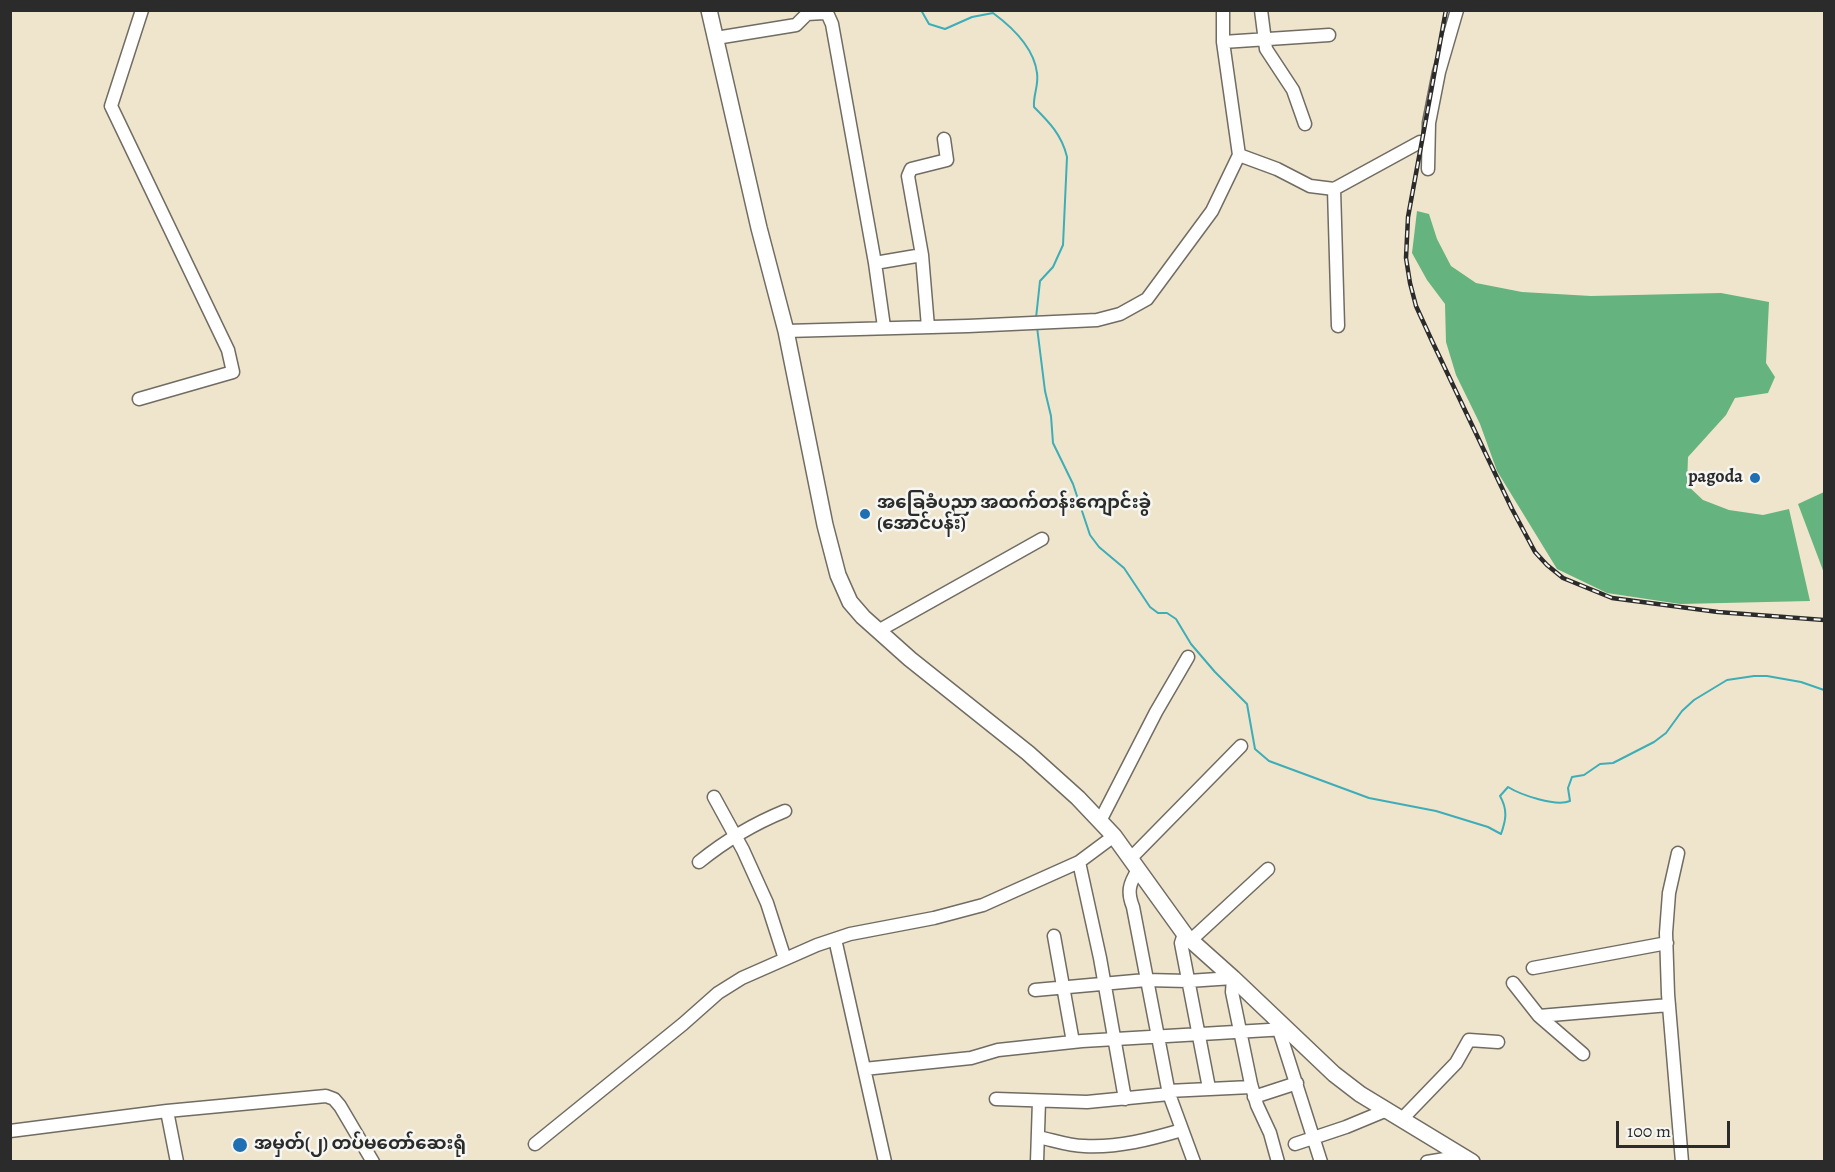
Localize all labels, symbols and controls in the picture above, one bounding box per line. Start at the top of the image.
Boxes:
place label: pagoda [1688,467,1743,489]
marker: pagoda [1748,471,1762,485]
place label: အခြေခံပညာ အထက်တန်းကျောင်းခွဲ (အောင်ပန်း) [877,493,1151,536]
marker: အခြေခံပညာ အထက်တန်းကျောင်းခွဲ (အောင်ပန်း) [858,507,872,521]
scale bar [1619,1109,1733,1147]
text: 100 m [1627,1119,1671,1143]
place label: အမှတ်(၂) တပ်မတော်ဆေးရုံ [254,1134,466,1156]
marker: အမှတ်(၂) တပ်မတော်ဆေးရုံ [231,1136,249,1154]

